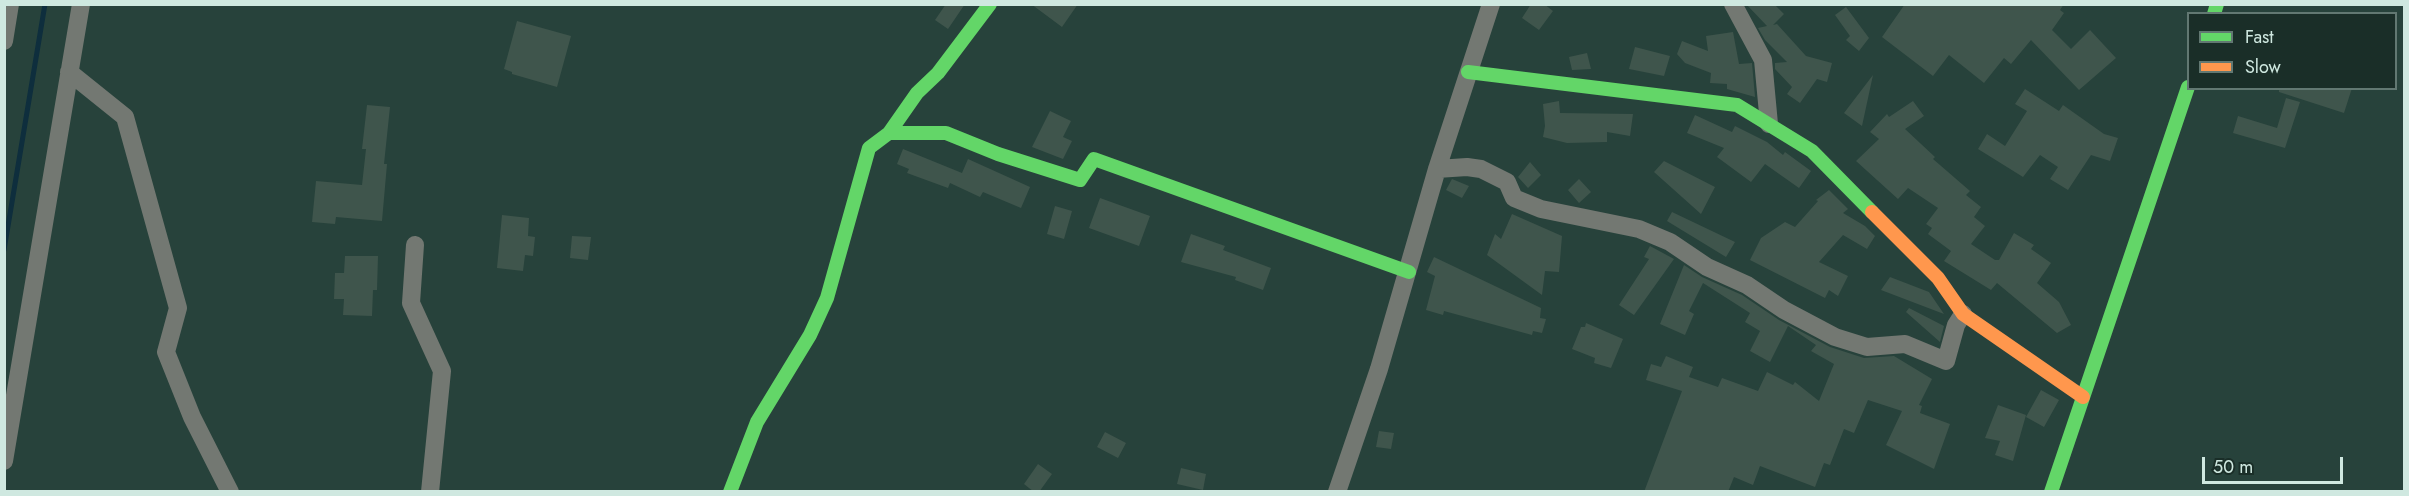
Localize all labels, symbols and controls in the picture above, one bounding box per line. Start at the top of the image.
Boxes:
legend [2187,12,2397,90]
text: Fast [2245,24,2274,50]
text: Slow [2245,54,2281,80]
scale bar [2205,445,2346,483]
text: 50 m [2213,454,2253,480]

